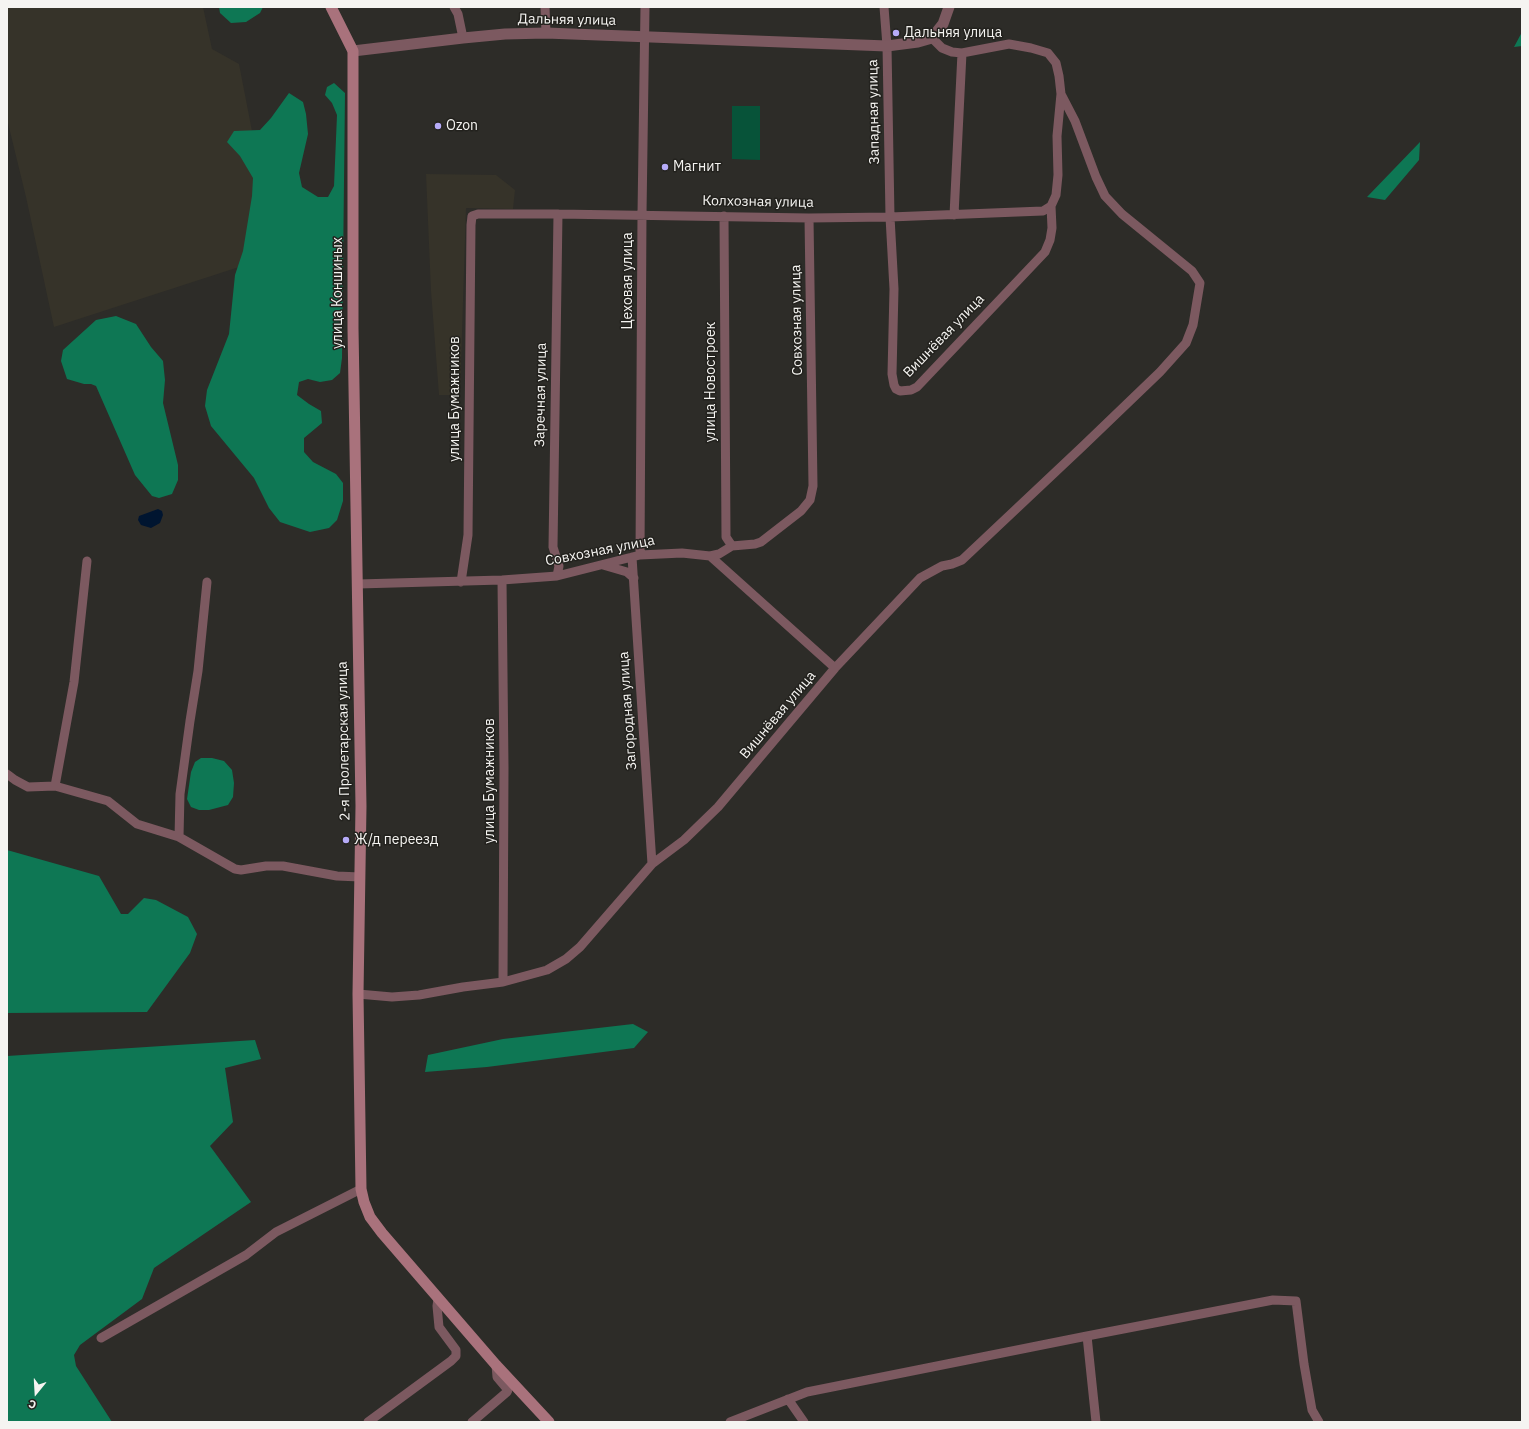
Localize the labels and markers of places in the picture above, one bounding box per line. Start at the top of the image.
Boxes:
place label: Дальняя улица [904,25,1002,41]
marker: Дальняя улица [891,28,901,38]
place label: Ozon [446,118,478,134]
marker: Ozon [433,121,443,131]
place label: Магнит [673,159,721,175]
marker: Магнит [660,162,670,172]
place label: Ж/д переезд [354,832,438,848]
marker: Ж/д переезд [341,835,351,845]

